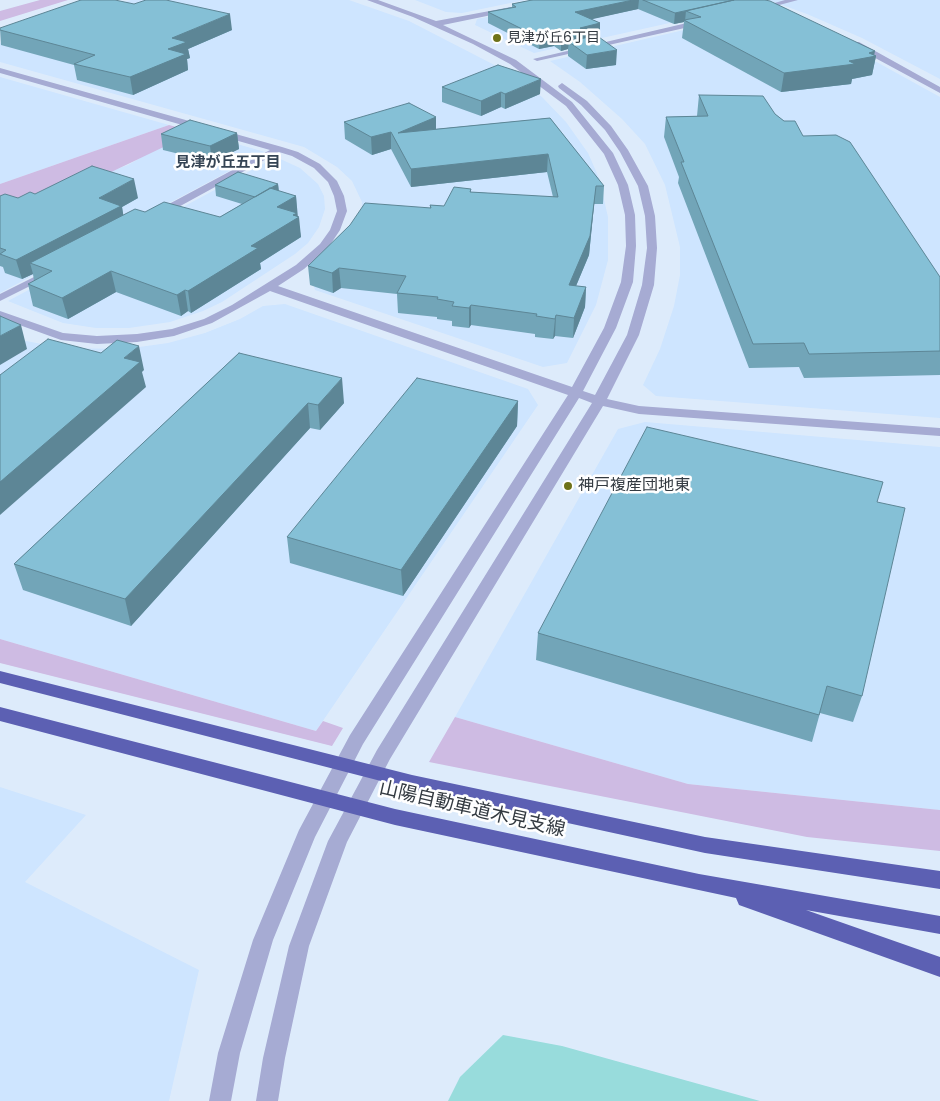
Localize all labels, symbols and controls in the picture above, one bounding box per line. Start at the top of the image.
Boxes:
place label: 見津が丘6丁目 [507,30,600,46]
marker: 見津が丘6丁目 [491,32,503,44]
district label: 見津が丘五丁目 [176,154,280,172]
place label: 神戸複産団地東 [578,476,690,496]
marker: 神戸複産団地東 [562,480,574,492]
street label: 山陽自動車道木見支線 [377,778,567,842]

